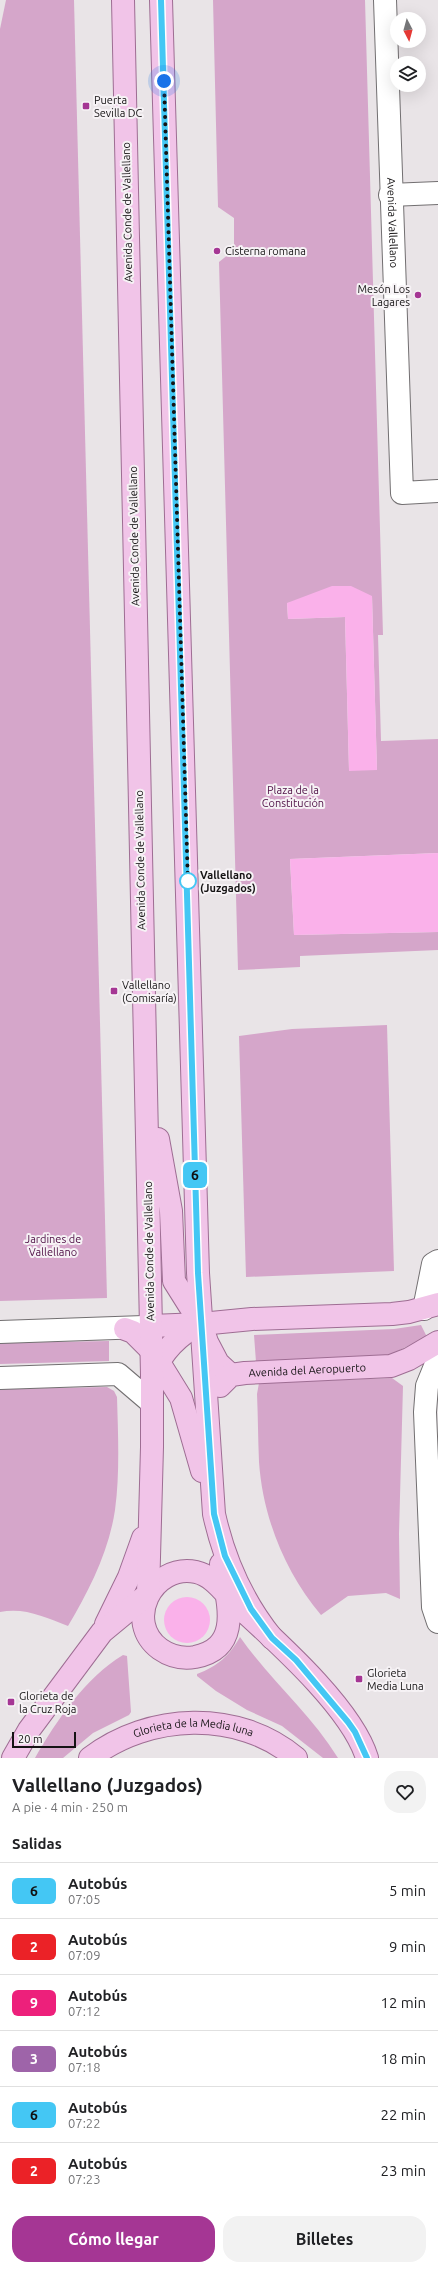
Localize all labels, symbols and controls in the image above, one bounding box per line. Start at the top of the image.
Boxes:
north arrow [390,12,426,48]
map controls [390,12,426,92]
button: layers [390,56,426,92]
your location [154,71,174,91]
place label: Puerta Sevilla DC [94,94,143,119]
marker: Puerta Sevilla DC [81,101,91,111]
street label: Avenida Conde de Vallellano [120,142,134,282]
street label: Avenida Vallellano [385,177,400,268]
place label: Cisterna romana [225,245,306,257]
marker: Cisterna romana [212,246,222,256]
place label: Mesón Los Lagares [358,283,410,308]
marker: Mesón Los Lagares [413,290,423,300]
street label: Avenida Conde de Vallellano [127,466,141,606]
park label: Plaza de la Constitución [262,784,324,809]
street label: Avenida Conde de Vallellano [133,790,147,930]
place label: Vallellano (Juzgados) [200,869,256,895]
marker: Vallellano (Juzgados) [179,872,197,890]
place label: Vallellano (Comisaría) [122,979,177,1005]
marker: Vallellano (Comisaría) [109,986,119,996]
line badge: 6 [182,1162,208,1188]
text: 6 [191,1167,199,1183]
street label: Avenida Conde de Vallellano [142,1181,156,1321]
park label: Jardines de Vallellano [25,1233,81,1258]
street label: Avenida del Aeropuerto [248,1361,366,1379]
place label: Glorieta Media Luna [367,1667,424,1692]
marker: Glorieta Media Luna [354,1674,364,1684]
place label: Glorieta de la Cruz Roja [19,1690,76,1715]
marker: Glorieta de la Cruz Roja [6,1697,16,1707]
street label: Glorieta de la Media luna [132,1717,255,1740]
scale bar [12,1730,76,1749]
text: 20 m [18,1733,42,1745]
button: heart [384,1771,426,1813]
text: Vallellano (Juzgados) [12,1774,203,1796]
text: A pie · 4 min · 250 m [12,1800,128,1814]
text: Salidas [12,1835,62,1852]
text: Autobús [68,1875,127,1892]
text: 5 min [389,1882,426,1899]
text: 6 [30,1883,38,1899]
text: 07:05 [68,1892,101,1906]
text: Autobús [68,1931,127,1948]
text: 9 min [389,1938,426,1955]
text: 2 [30,1939,38,1955]
text: 07:09 [68,1948,101,1962]
text: Autobús [68,1987,127,2004]
text: 12 min [380,1994,426,2011]
text: 9 [30,1995,38,2011]
text: 07:12 [68,2004,101,2018]
text: Autobús [68,2043,127,2060]
text: 18 min [380,2050,426,2067]
text: 3 [30,2051,38,2067]
text: 07:18 [68,2060,101,2074]
text: Autobús [68,2099,127,2116]
text: 22 min [380,2106,426,2123]
text: 6 [30,2107,38,2123]
text: 07:22 [68,2116,101,2130]
text: Autobús [68,2155,127,2172]
text: 23 min [380,2162,426,2179]
text: 2 [30,2163,38,2179]
text: 07:23 [68,2172,101,2186]
button: Cómo llegar [12,2216,215,2262]
button: Billetes [223,2216,426,2262]

